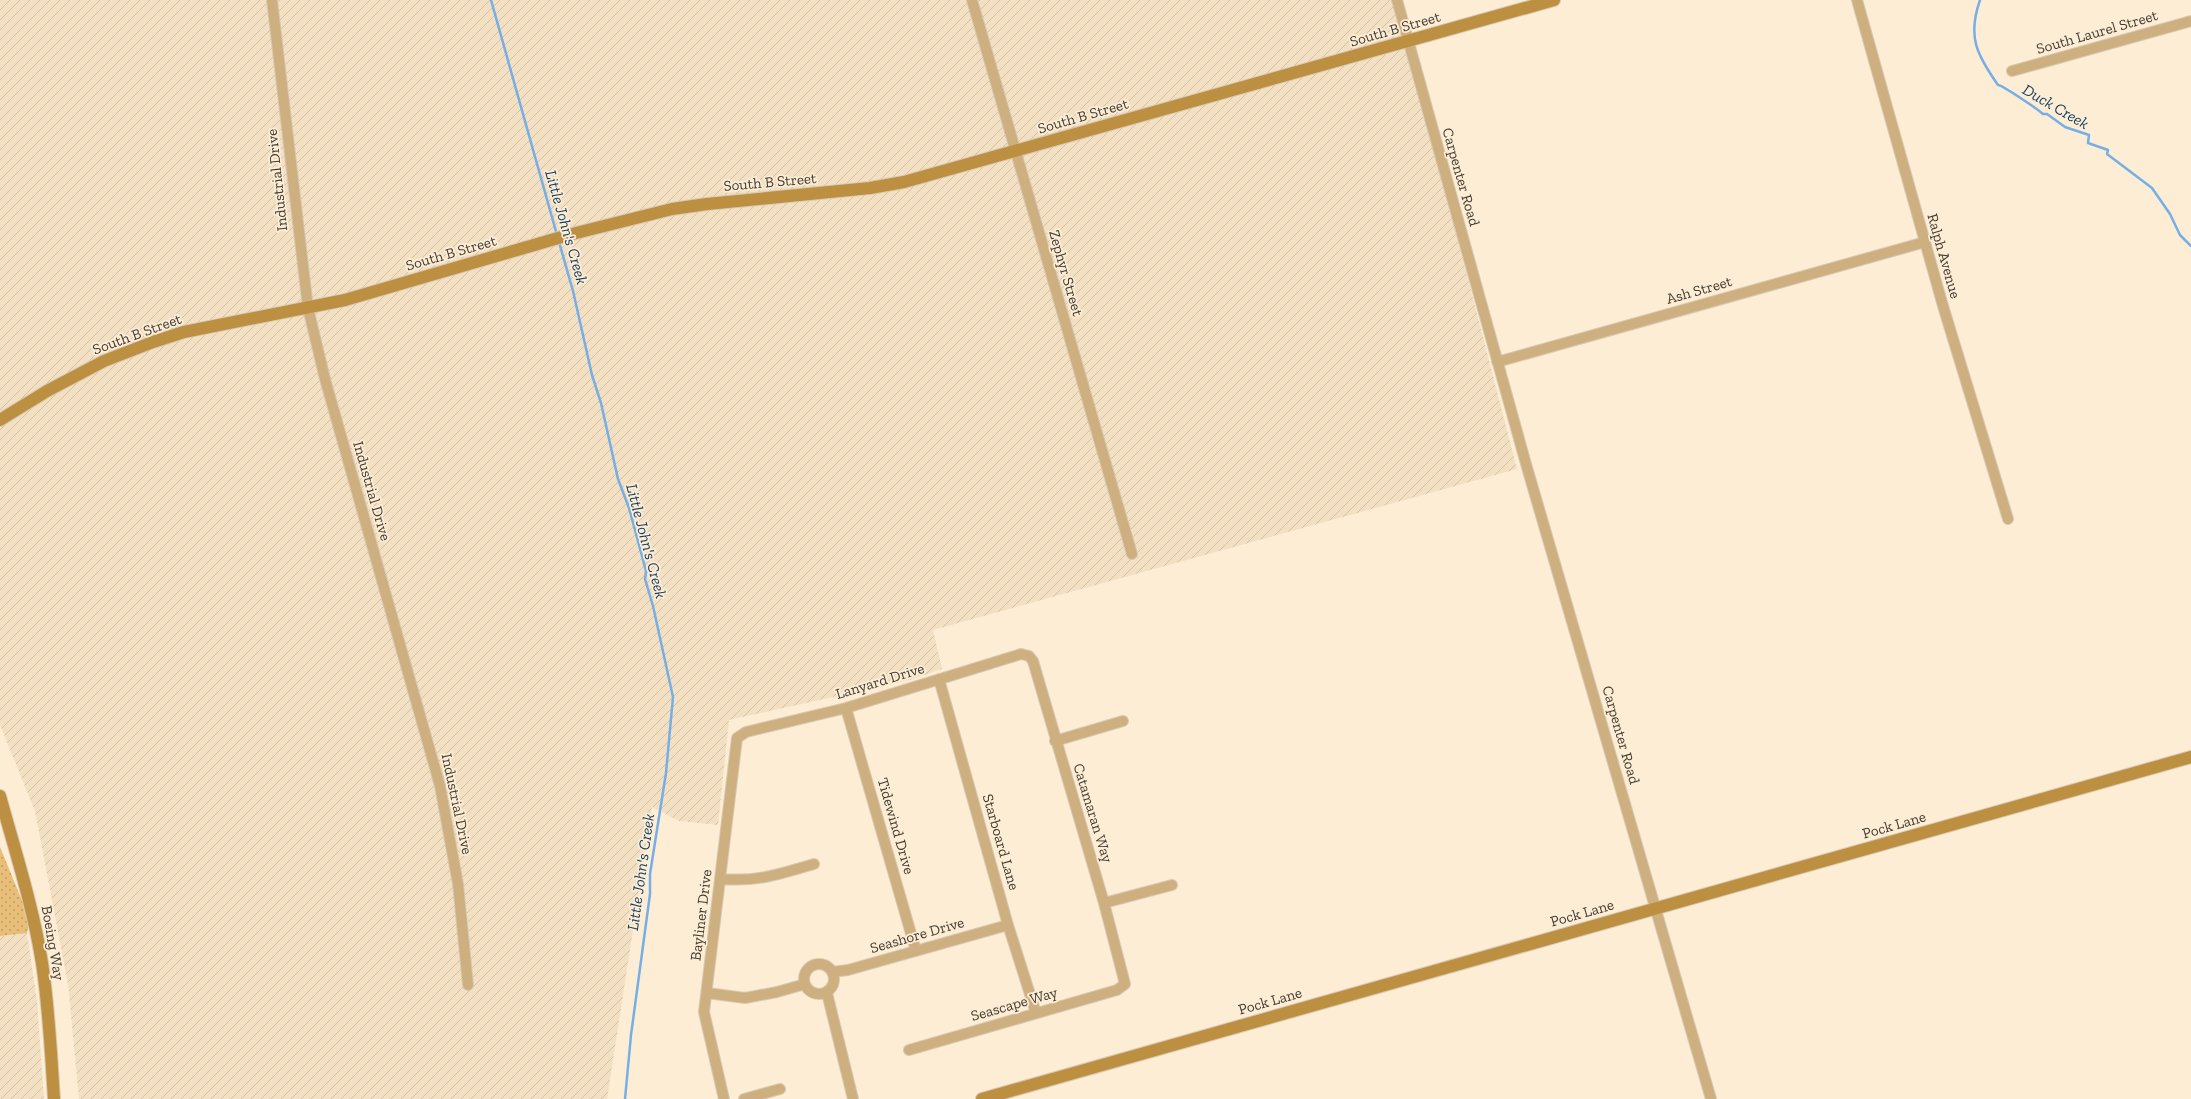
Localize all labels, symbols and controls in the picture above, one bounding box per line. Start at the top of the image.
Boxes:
street label: South Laurel Street [2034,6,2160,58]
street label: South B Street [1348,7,1443,51]
water label: Duck Creek [2019,80,2092,133]
street label: South B Street [1036,94,1131,138]
street label: Carpenter Road [1438,126,1484,229]
street label: Industrial Drive [263,128,291,232]
water label: Little John's Creek [541,168,592,286]
street label: South B Street [723,169,818,195]
street label: Ralph Avenue [1923,211,1965,301]
street label: Zephyr Street [1045,228,1087,319]
street label: South B Street [404,231,499,275]
street label: Ash Street [1664,272,1734,308]
street label: South B Street [90,309,184,358]
street label: Industrial Drive [349,439,395,543]
water label: Little John's Creek [622,482,671,601]
street label: Lanyard Drive [833,659,927,703]
street label: Carpenter Road [1598,684,1644,787]
street label: Industrial Drive [438,752,476,856]
street label: Catamaran Way [1069,761,1117,865]
street label: Tidewind Drive [874,776,918,876]
street label: Starboard Lane [979,792,1023,892]
street label: Pock Lane [1860,807,1928,843]
water label: Little John's Creek [623,812,658,932]
street label: Bayliner Drive [686,868,716,962]
street label: Pock Lane [1548,895,1616,931]
street label: Boeing Way [38,904,68,982]
street label: Seashore Drive [868,913,966,957]
street label: Seascape Way [969,983,1060,1025]
street label: Pock Lane [1236,983,1304,1019]

